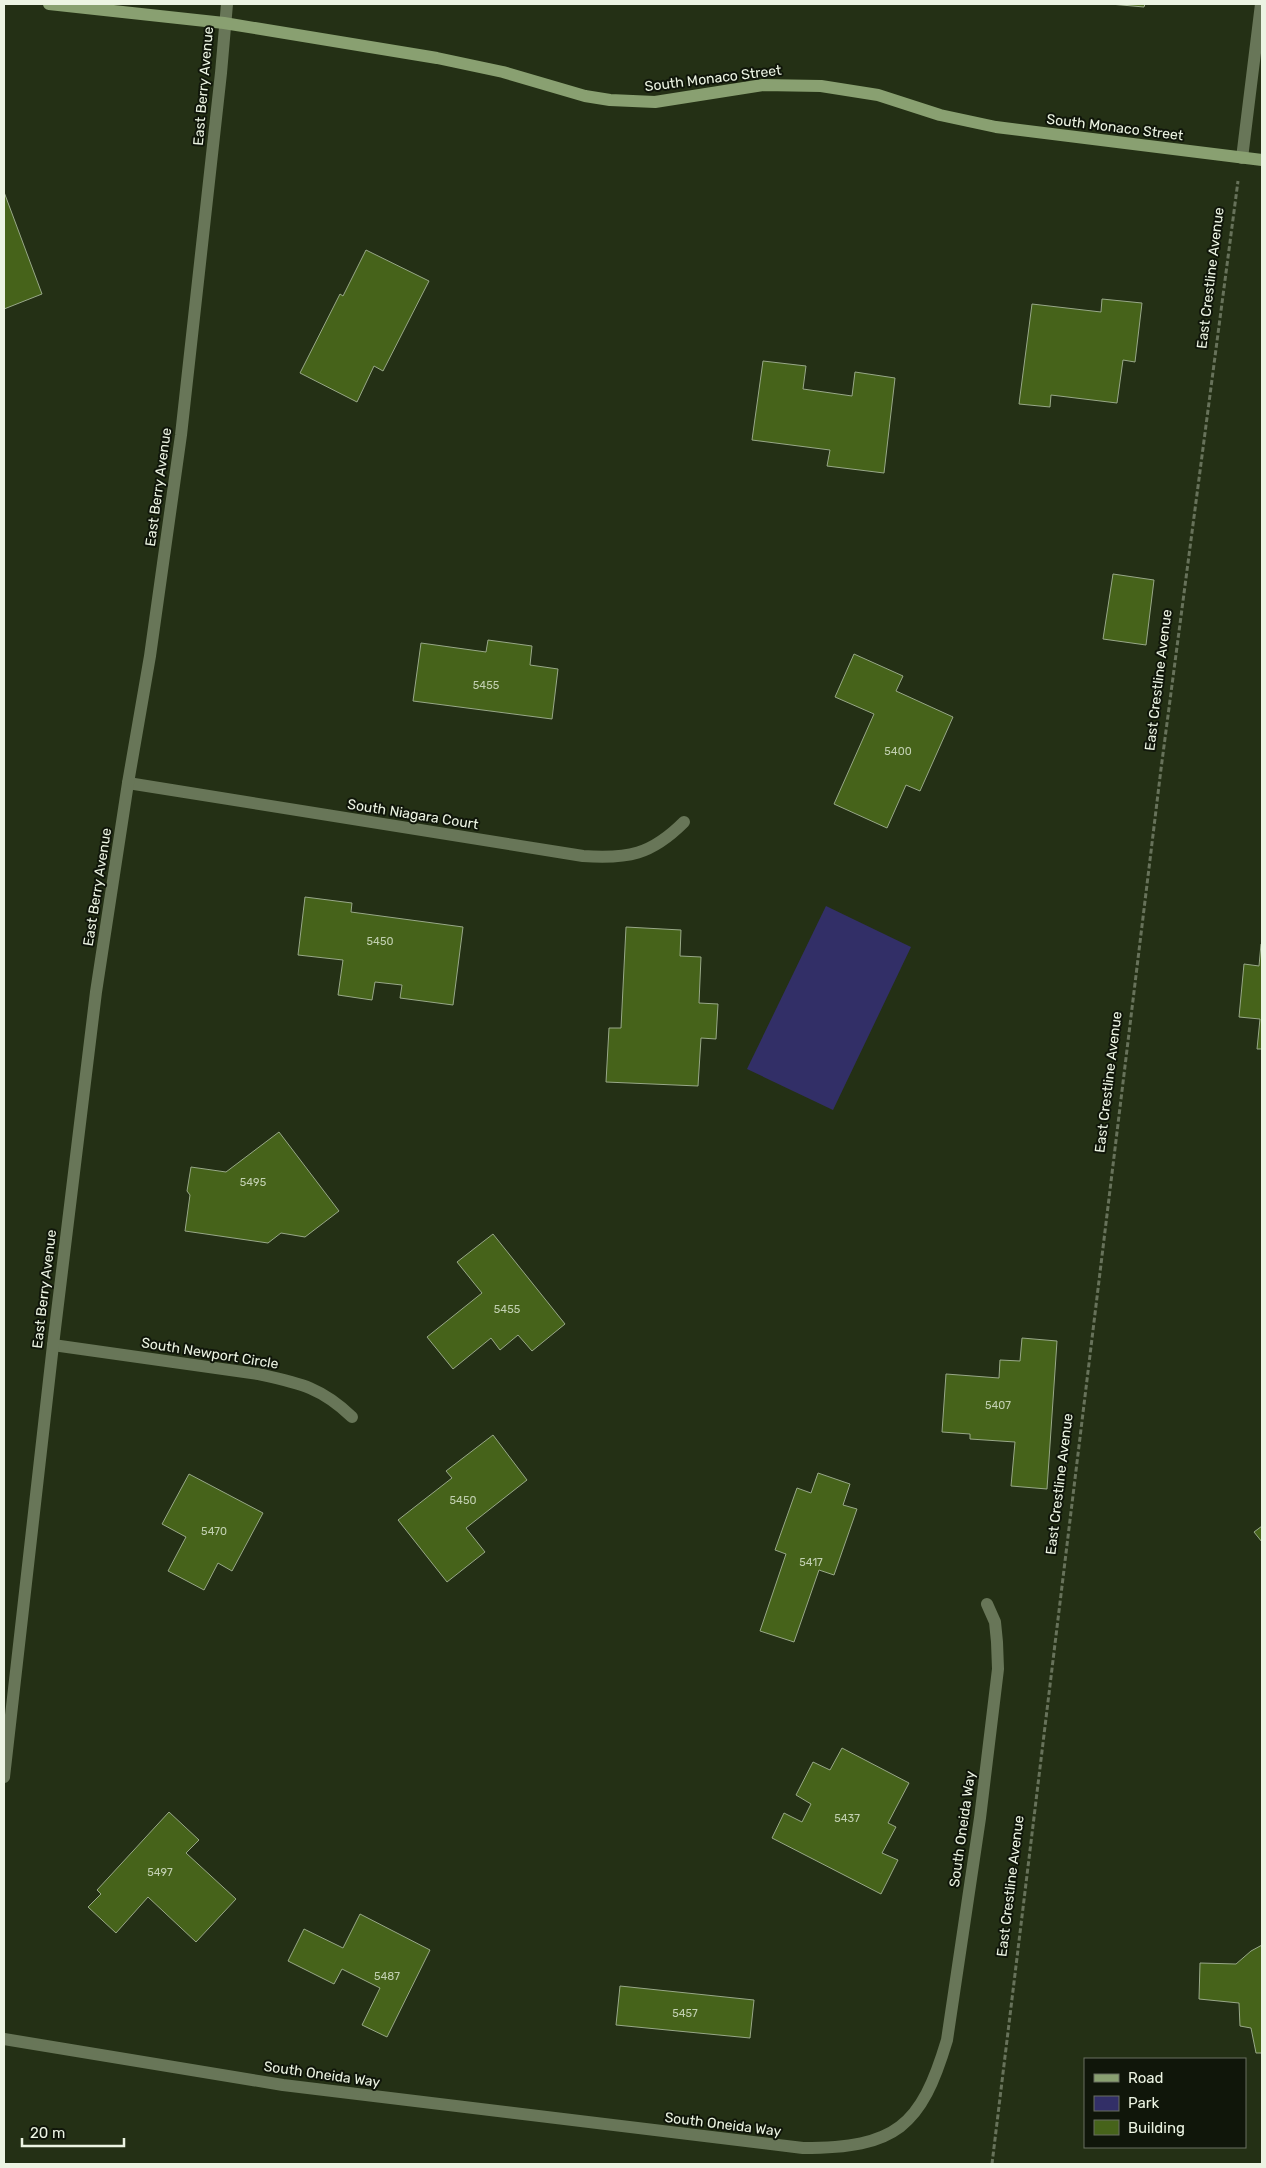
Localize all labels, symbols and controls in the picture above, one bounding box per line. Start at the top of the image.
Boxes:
street label: East Berry Avenue [190,26,217,146]
street label: South Monaco Street [644,62,783,95]
street label: South Monaco Street [1046,111,1185,144]
street label: East Crestline Avenue [1193,206,1228,350]
street label: East Berry Avenue [142,427,175,547]
street label: East Crestline Avenue [1141,608,1176,752]
house number: 5455 [473,679,500,692]
house number: 5400 [884,745,912,758]
street label: South Niagara Court [346,796,480,833]
street label: East Berry Avenue [80,827,115,947]
house number: 5450 [367,935,393,948]
street label: East Crestline Avenue [1091,1010,1126,1154]
house number: 5495 [240,1176,267,1189]
street label: East Berry Avenue [29,1229,60,1349]
house number: 5455 [494,1303,521,1316]
street label: South Newport Circle [140,1334,280,1373]
house number: 5407 [985,1399,1011,1412]
street label: East Crestline Avenue [1042,1412,1077,1556]
house number: 5450 [450,1494,476,1507]
house number: 5470 [201,1525,227,1538]
house number: 5417 [799,1556,823,1569]
street label: South Oneida Way [946,1770,979,1888]
house number: 5437 [834,1812,860,1825]
street label: East Crestline Avenue [993,1814,1028,1958]
house number: 5497 [147,1866,173,1879]
house number: 5487 [374,1970,400,1983]
house number: 5457 [672,2007,698,2020]
street label: South Oneida Way [263,2058,381,2091]
legend [1084,2058,1246,2148]
text: Road [1128,2069,1164,2087]
text: Park [1128,2094,1159,2112]
street label: South Oneida Way [664,2109,782,2140]
scale bar [22,2116,125,2148]
text: Building [1128,2119,1185,2137]
text: 20 m [30,2124,65,2142]

